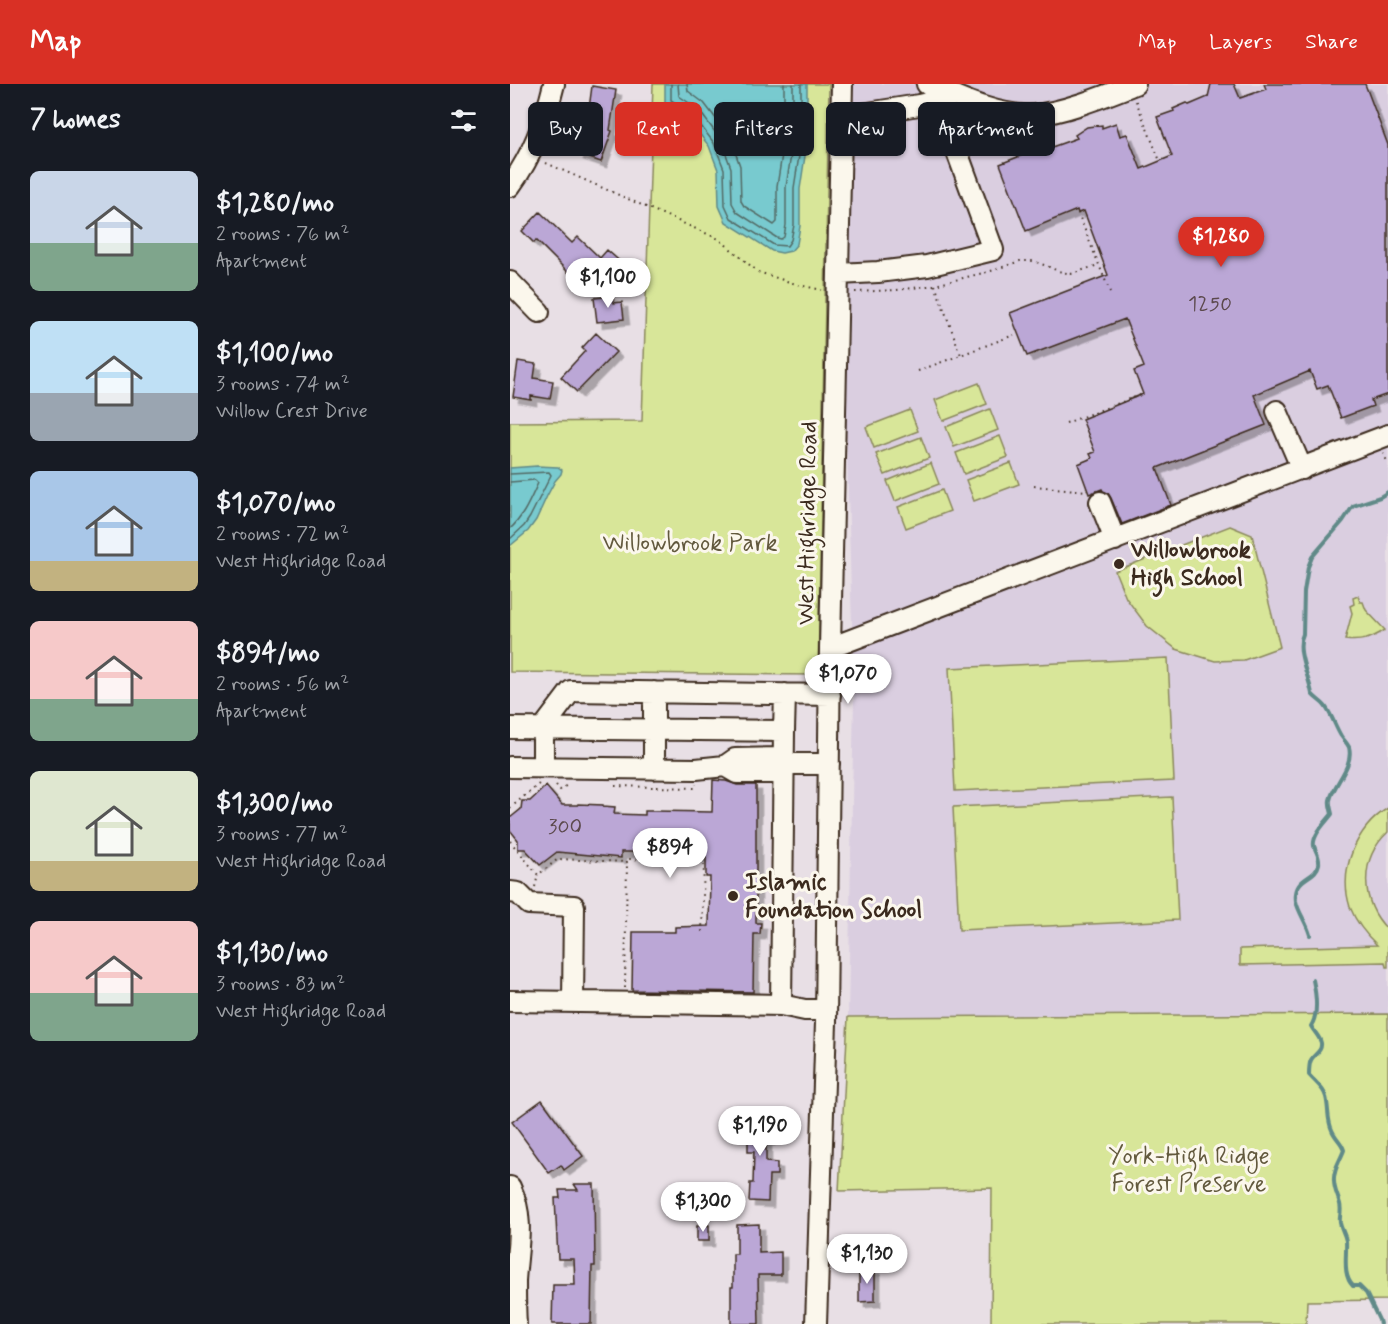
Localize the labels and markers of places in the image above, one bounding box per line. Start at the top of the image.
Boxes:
pin: $1,280 [1172,217,1270,268]
pin: $1,100 [559,258,657,309]
place label: Willowbrook High School [1130,535,1251,597]
marker: Willowbrook High School [1112,557,1126,571]
pin: $1,070 [799,654,897,705]
pin: $894 [634,828,706,879]
place label: Islamic Foundation School [745,867,922,926]
marker: Islamic Foundation School [726,889,740,903]
pin: $1,190 [711,1106,809,1157]
pin: $1,300 [654,1182,752,1233]
pin: $1,130 [818,1234,916,1285]

